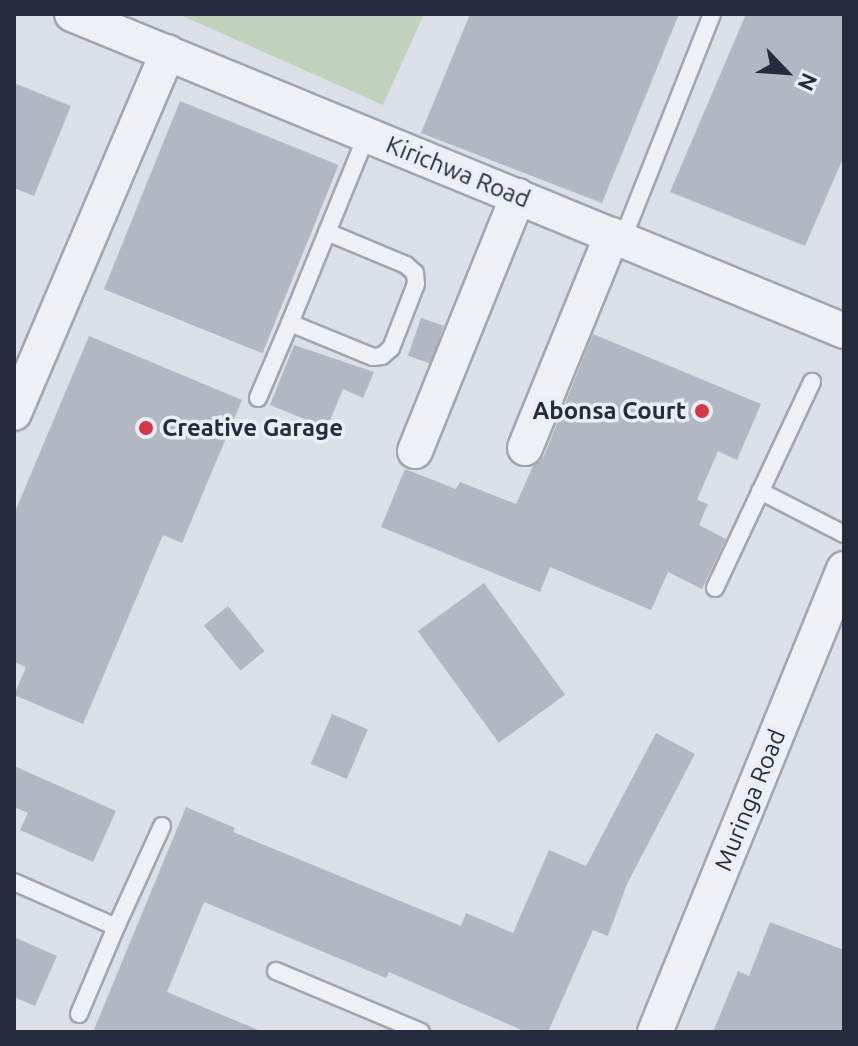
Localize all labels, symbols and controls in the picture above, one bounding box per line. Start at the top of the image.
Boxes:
north arrow [746,32,826,112]
text: N [793,70,823,95]
street label: Kirichwa Road [382,130,534,214]
place label: Abonsa Court [532,397,686,425]
marker: Abonsa Court [693,402,711,420]
place label: Creative Garage [162,414,343,442]
marker: Creative Garage [137,419,155,437]
street label: Muringa Road [709,725,791,875]

